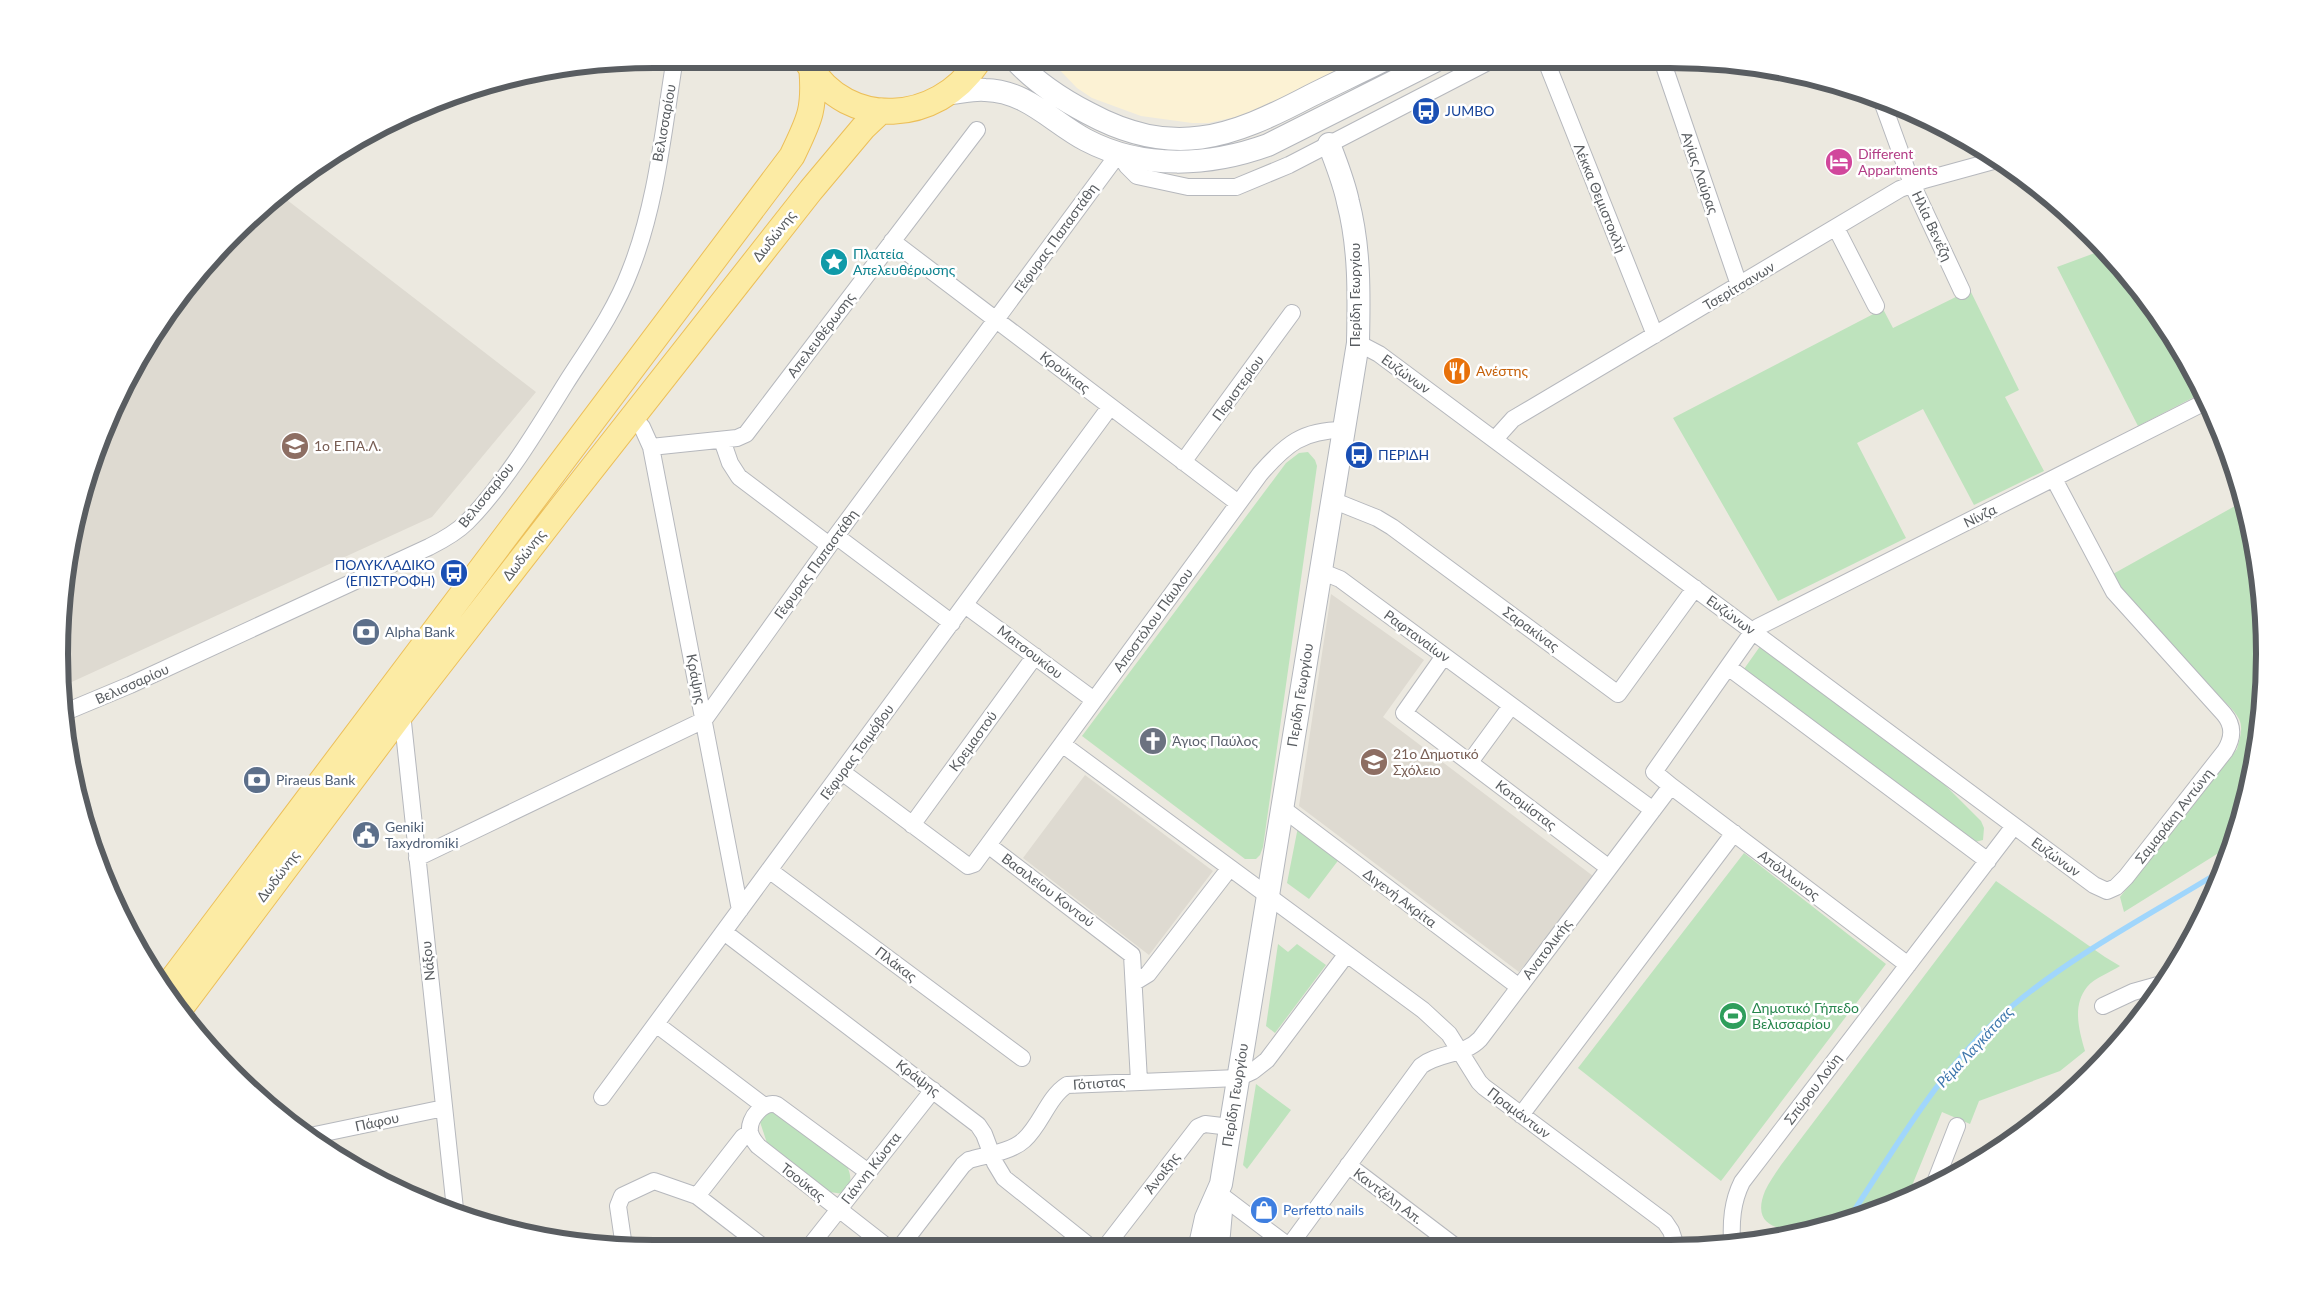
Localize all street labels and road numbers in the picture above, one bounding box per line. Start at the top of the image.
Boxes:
street label: Βελισσαρίου [648,83,679,163]
street label: Αγίας Λαύρας [1678,129,1723,217]
street label: Λέκκα Θεμιστοκλή [1571,141,1630,255]
street label: Γέφυρας Παπαστάθη [1010,180,1101,296]
street label: Ηλία Βενέζη [1909,188,1956,264]
street label: Δωδώνης [748,206,799,265]
street label: Περίδη Γεωργίου [1346,243,1363,347]
street label: Τσερίτσανων [1700,258,1778,314]
street label: Απελευθέρωσης [783,288,858,381]
street label: Κρούκιας [1037,347,1094,396]
street label: Ευζώνων [1379,350,1434,397]
street label: Περιστερίου [1208,352,1267,424]
street label: Βελισσαρίου [454,459,517,531]
street label: Νίνζα [1961,500,2000,531]
street label: Γέφυρας Παπαστάθη [770,506,861,622]
street label: Δωδώνης [498,525,549,584]
street label: Αποστόλου Πάυλου [1109,565,1196,675]
street label: Ευζώνων [1704,591,1759,638]
street label: Σαρακίνας [1500,603,1563,655]
street label: Ραφταναίων [1381,606,1454,665]
street label: Ματσουκίου [994,621,1066,682]
street label: Περίδη Γεωργίου [1283,642,1316,748]
street label: Κράψης [683,652,710,706]
street label: Βελισσαρίου [92,660,171,707]
street label: Γέφυρας Τσιμόβου [816,701,897,803]
street label: Κρεμαστού [945,707,1000,774]
street label: Σαμαράκη Αντώνη [2131,765,2216,867]
street label: Κοτομίστας [1492,776,1561,833]
street label: Ευζώνων [2029,833,2084,880]
street label: Δωδώνης [253,846,303,905]
street label: Απόλλωνος [1755,846,1824,904]
street label: Βασιλείου Κοντού [999,849,1098,930]
street label: Διγενή Ακρίτα [1360,864,1441,931]
street label: Ανατολικής [1518,915,1575,982]
street label: Νάξου [417,940,438,982]
street label: Πλάκας [872,942,921,985]
street label: Περίδη Γεωργίου [1218,1042,1251,1148]
street label: Σπύρου Λούη [1780,1050,1845,1128]
street label: Κράψης [893,1056,944,1100]
street label: Γότιστας [1072,1072,1126,1093]
street label: Πραμάντων [1484,1083,1554,1142]
street label: Πάφου [353,1109,401,1134]
street label: Γιάννη Κώστα [837,1128,904,1207]
street label: Άνοιξης [1140,1148,1183,1197]
street label: Τσούκας [778,1159,829,1205]
street label: Καντζέλη Απ. [1350,1164,1426,1227]

